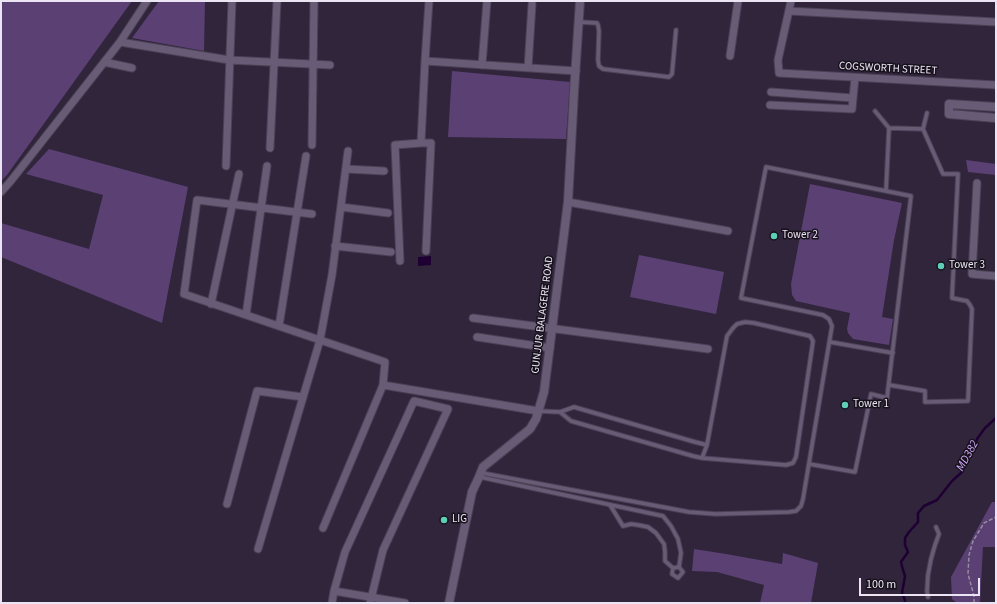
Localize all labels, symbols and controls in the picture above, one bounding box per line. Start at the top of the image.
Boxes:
street label: COGSWORTH STREET [838,60,938,78]
place label: Tower 2 [782,229,818,243]
marker: Tower 2 [769,231,779,241]
street label: GUNJUR BALAGERE ROAD [529,255,557,375]
place label: Tower 3 [949,259,985,273]
marker: Tower 3 [936,261,946,271]
place label: Tower 1 [853,398,889,412]
marker: Tower 1 [840,400,850,410]
water label: MD382 [954,438,982,474]
place label: LIG [452,513,467,527]
marker: LIG [439,515,449,525]
scale bar [861,570,982,596]
text: 100 m [866,576,896,593]

